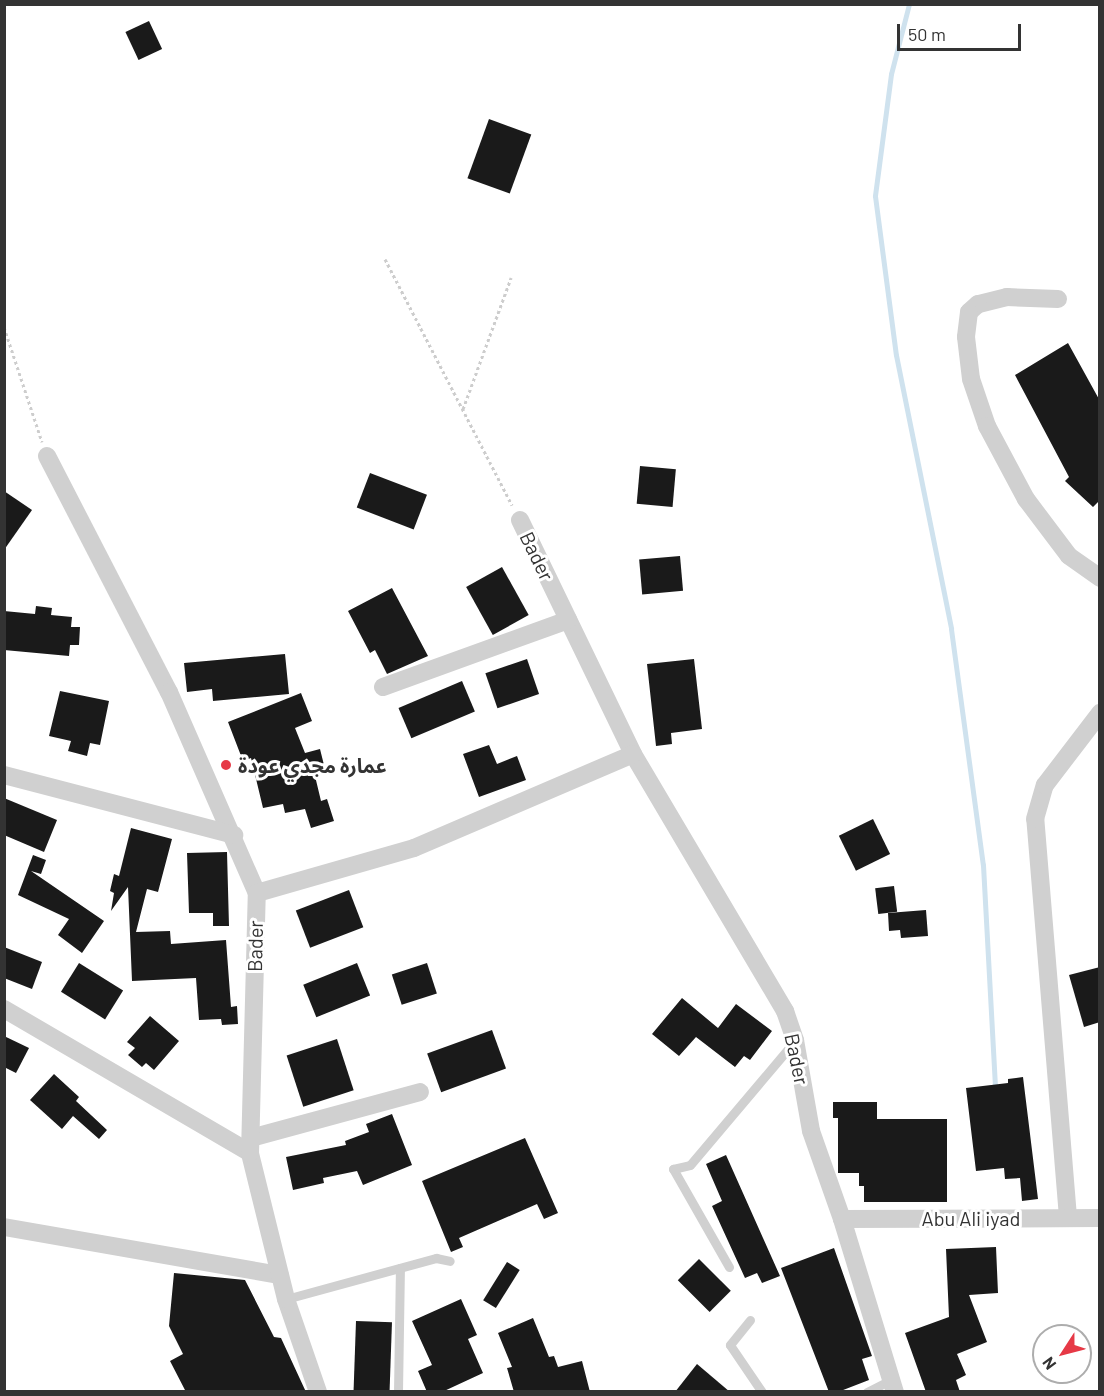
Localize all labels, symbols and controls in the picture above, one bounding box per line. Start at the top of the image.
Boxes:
scale bar [900,12,1024,50]
text: 50 m [908,23,946,45]
street label: Bader [515,528,559,584]
place label: عمارة مجدي عودة [238,753,387,777]
marker: عمارة مجدي عودة [219,758,233,772]
street label: Bader [243,920,267,972]
street label: Bader [780,1031,814,1087]
street label: Abu Ali iyad [922,1206,1020,1230]
north arrow [1032,1324,1092,1384]
text: N [1038,1354,1059,1374]

